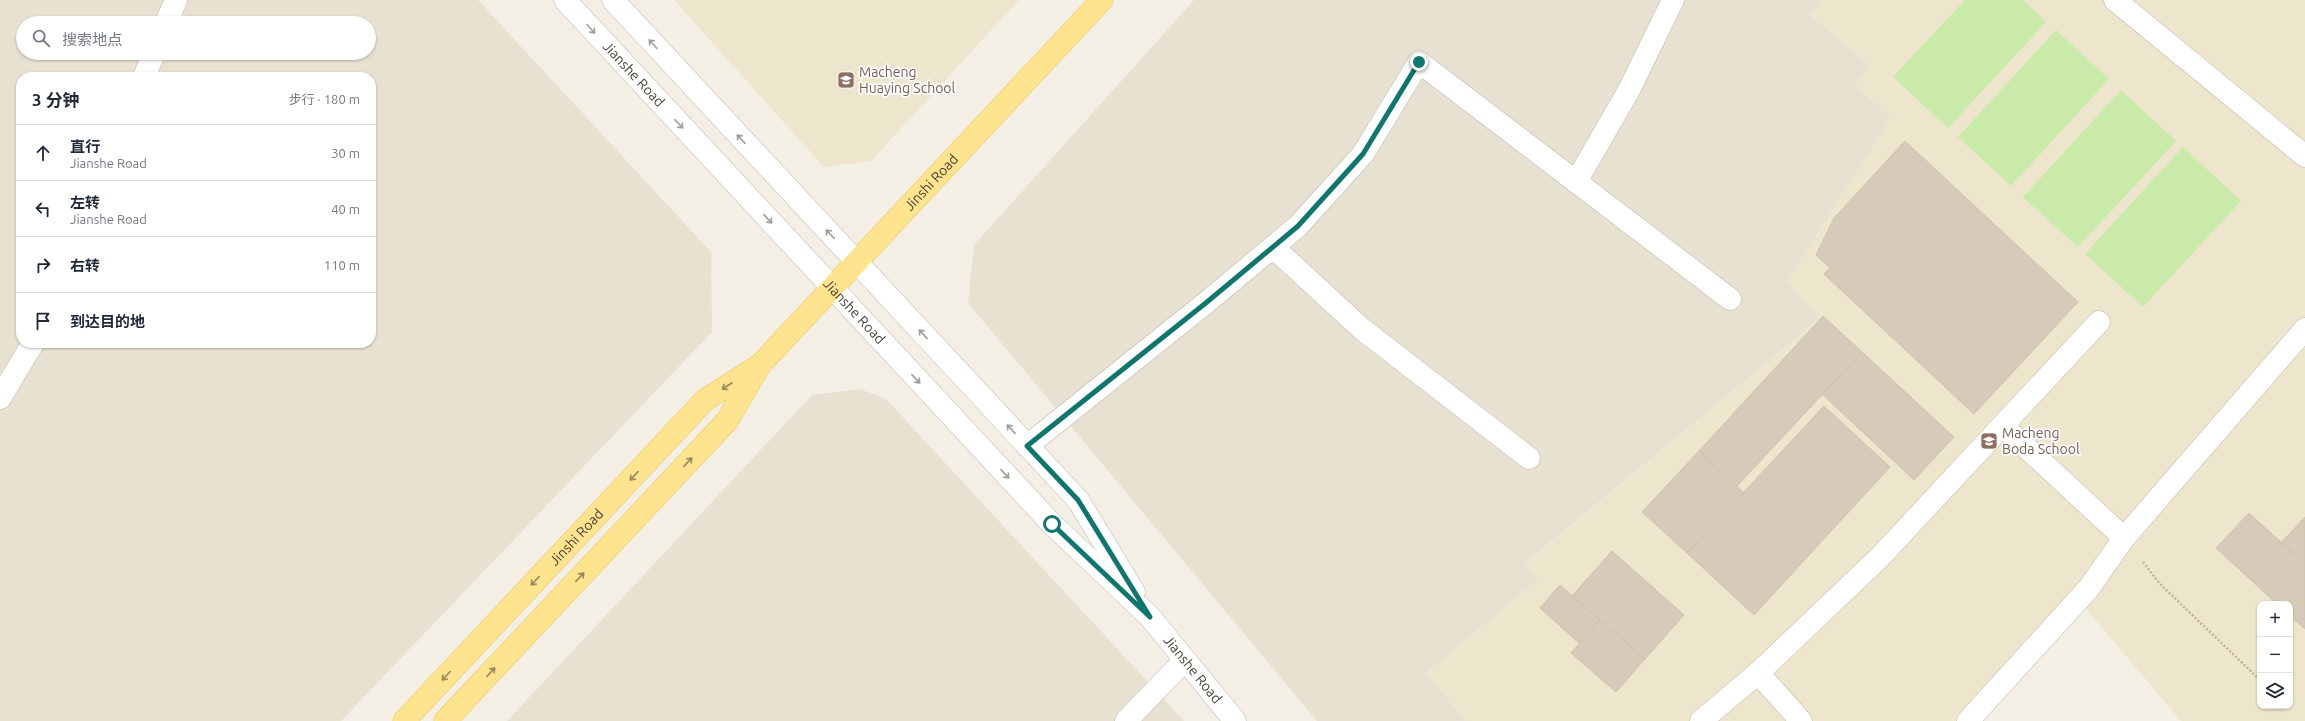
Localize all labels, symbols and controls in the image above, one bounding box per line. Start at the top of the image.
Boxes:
search box [16,16,376,60]
one-way arrow [586,24,596,34]
icon: search [30,27,52,49]
text: 搜索地点 [62,31,122,48]
street label: Jianshe Road [600,38,668,110]
one-way arrow [648,38,657,49]
route end [1410,53,1428,71]
place label: Macheng Huaying School [859,64,956,96]
school or university icon: Macheng Huaying School [836,70,856,90]
text: 3 分钟 [32,90,80,109]
text: 步行 · 180 m [289,92,360,106]
one-way arrow [674,119,683,129]
one-way arrow [736,134,746,144]
text: 直行 [70,138,100,155]
icon: ahead [32,142,54,164]
text: 30 m [331,146,360,160]
street label: Jinshi Road [901,151,961,214]
text: Jianshe Road [70,156,147,170]
text: 左转 [70,194,100,211]
icon: left [32,198,54,220]
text: 40 m [331,202,360,216]
text: Jianshe Road [70,212,147,226]
one-way arrow [763,214,772,224]
one-way arrow [825,229,835,239]
icon: right [32,254,54,276]
text: 右转 [70,257,100,274]
text: 110 m [324,258,360,272]
street label: Jianshe Road [820,276,888,347]
icon: arrive [32,310,54,332]
text: 到达目的地 [70,313,145,330]
one-way arrow [918,329,927,339]
one-way arrow [911,373,920,383]
one-way arrow [721,383,733,391]
one-way arrow [1007,424,1016,434]
place label: Macheng Boda School [2002,425,2080,457]
school or university icon: Macheng Boda School [1979,431,1999,451]
one-way arrow [684,457,693,467]
one-way arrow [1000,468,1009,478]
one-way arrow [629,471,639,481]
street label: Jinshi Road [546,506,607,569]
route start [1043,515,1061,533]
one-way arrow [575,573,584,583]
one-way arrow [530,576,540,586]
map controls [2257,601,2293,709]
button: + [2257,601,2293,637]
street label: Jianshe Road [1160,632,1225,706]
button: − [2257,637,2293,673]
one-way arrow [486,667,496,677]
one-way arrow [441,671,451,681]
button: layers [2257,673,2293,709]

